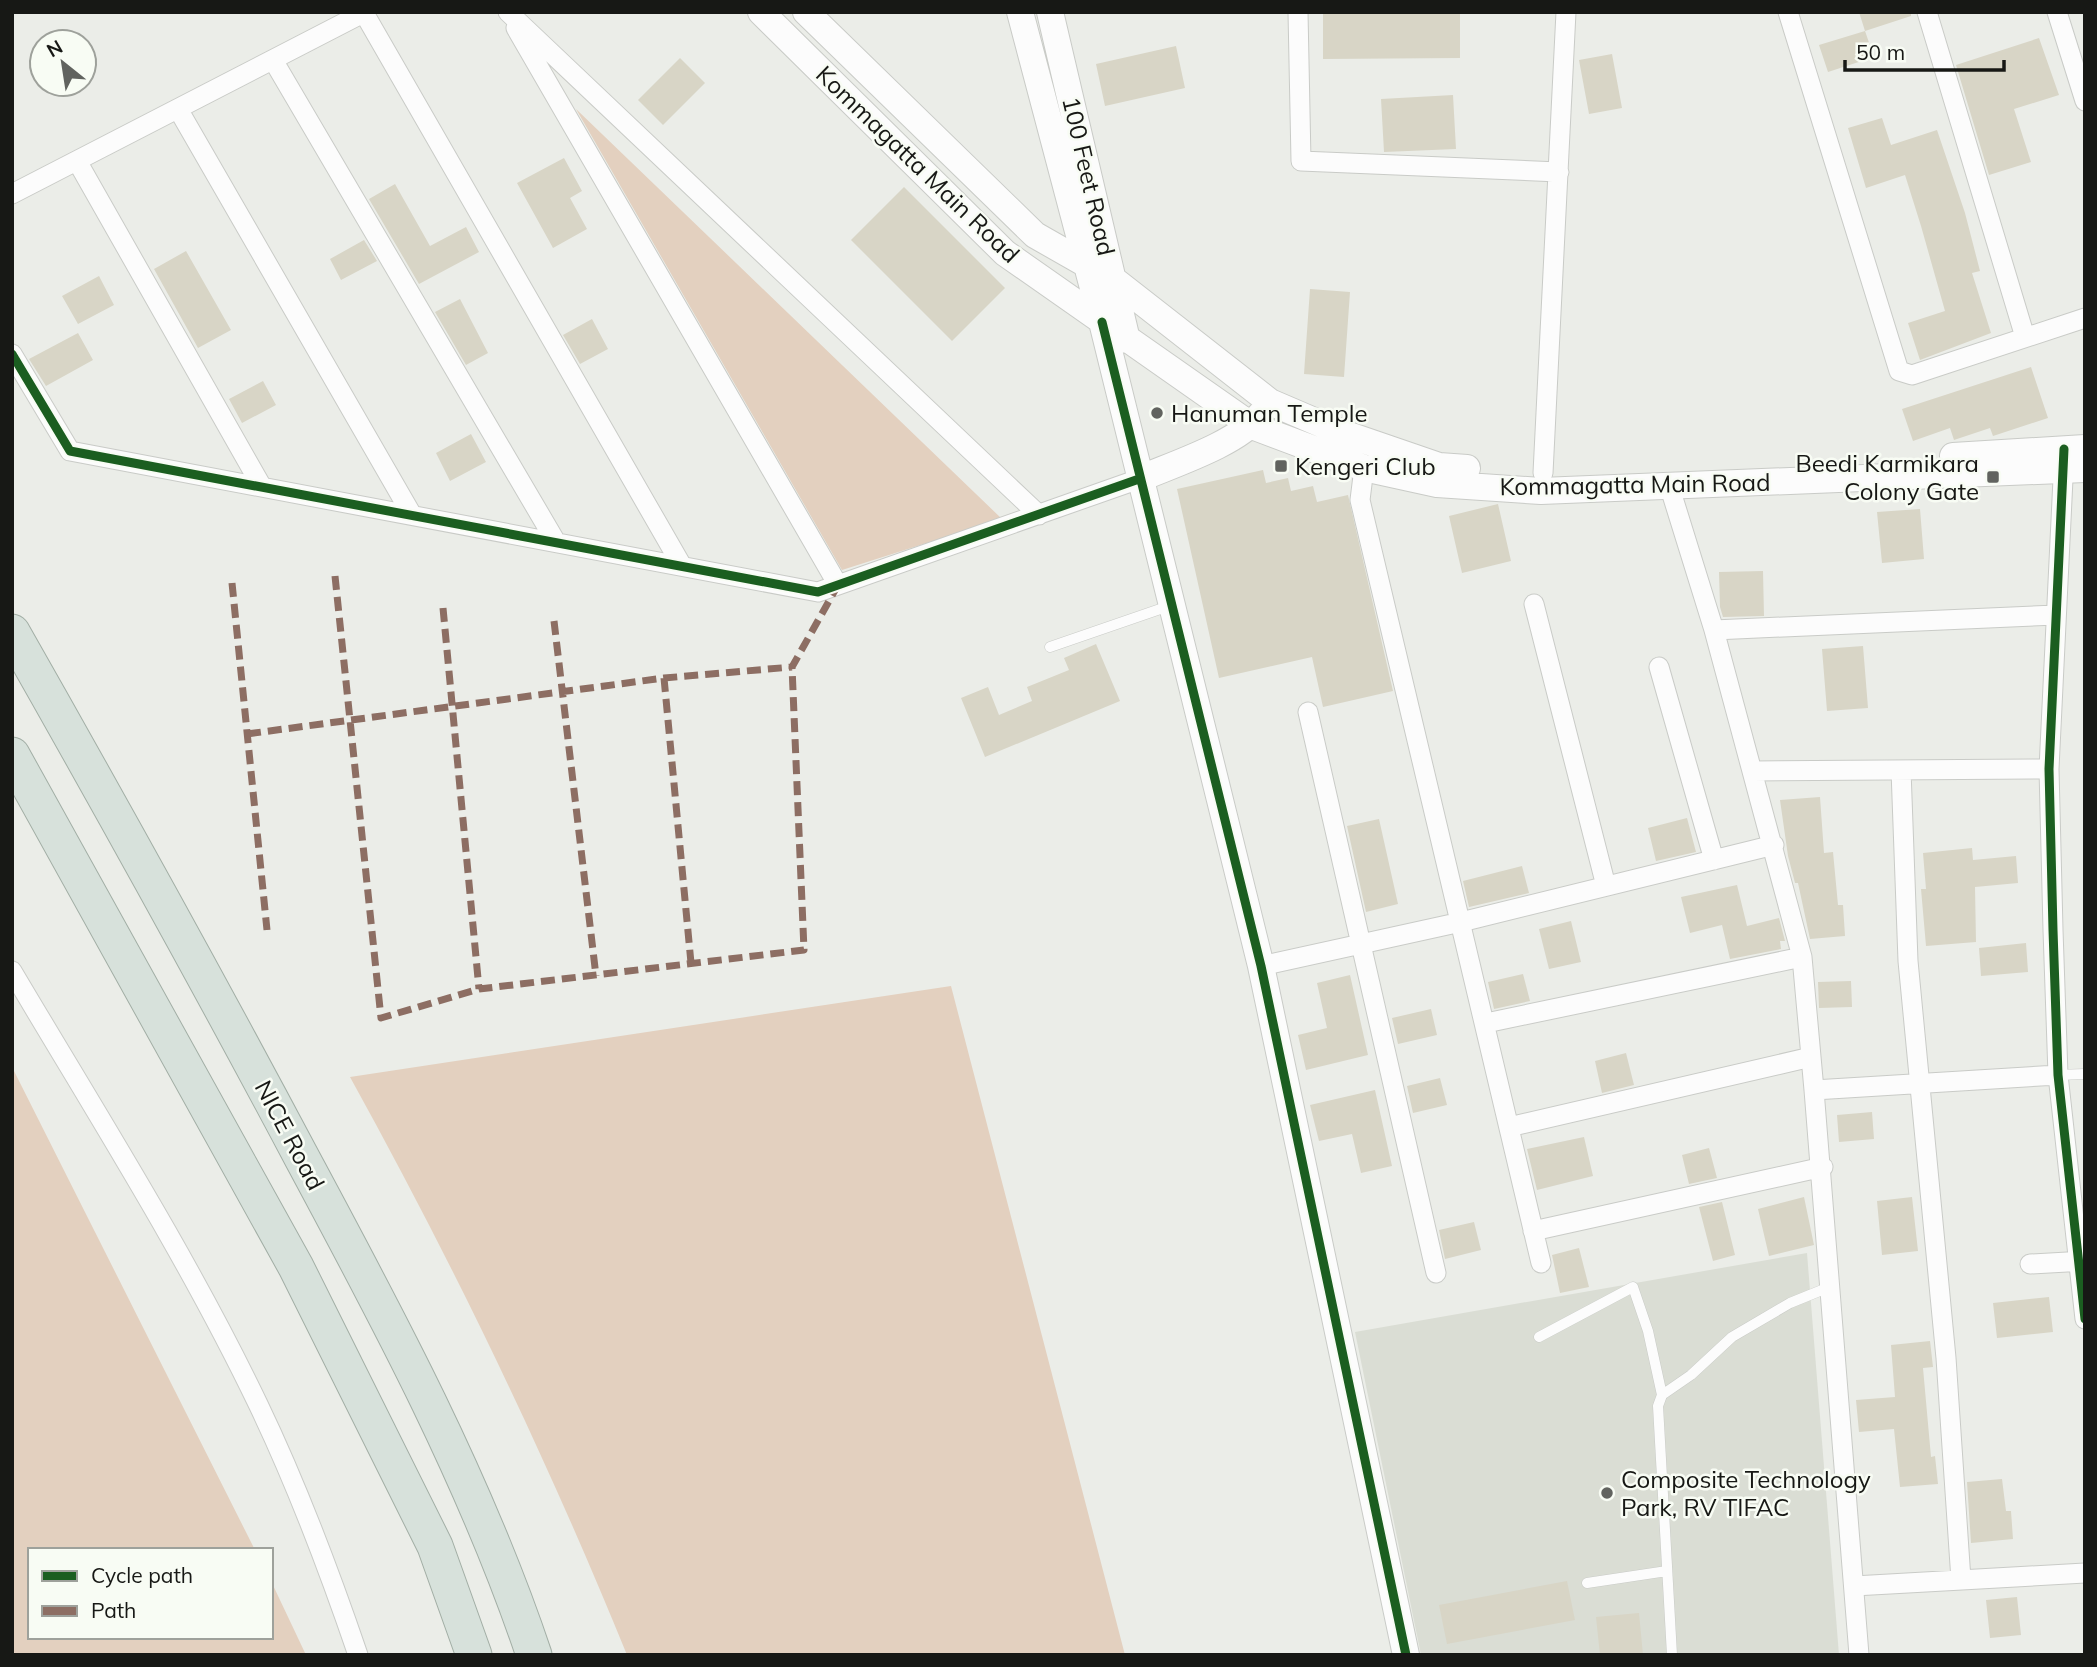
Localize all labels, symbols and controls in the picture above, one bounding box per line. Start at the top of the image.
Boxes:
north arrow [28,28,98,98]
scale bar [1845,28,2004,72]
text: N [42,34,67,62]
text: 50 m [1856,39,1905,65]
street label: Kommagatta Main Road [810,59,1026,269]
street label: 100 Feet Road [1056,94,1122,258]
place label: Hanuman Temple [1171,398,1367,428]
marker: Hanuman Temple [1149,405,1165,421]
place label: Beedi Karmikara Colony Gate [1795,448,1979,506]
place label: Kengeri Club [1295,451,1436,481]
marker: Kengeri Club [1273,458,1289,474]
street label: Kommagatta Main Road [1499,467,1771,501]
marker: Beedi Karmikara Colony Gate [1985,469,2001,485]
street label: NICE Road [249,1075,331,1195]
place label: Composite Technology Park, RV TIFAC [1621,1464,1871,1522]
marker: Composite Technology Park, RV TIFAC [1599,1485,1615,1501]
legend [28,1548,273,1639]
text: Cycle path [91,1562,193,1588]
text: Path [91,1597,136,1623]

